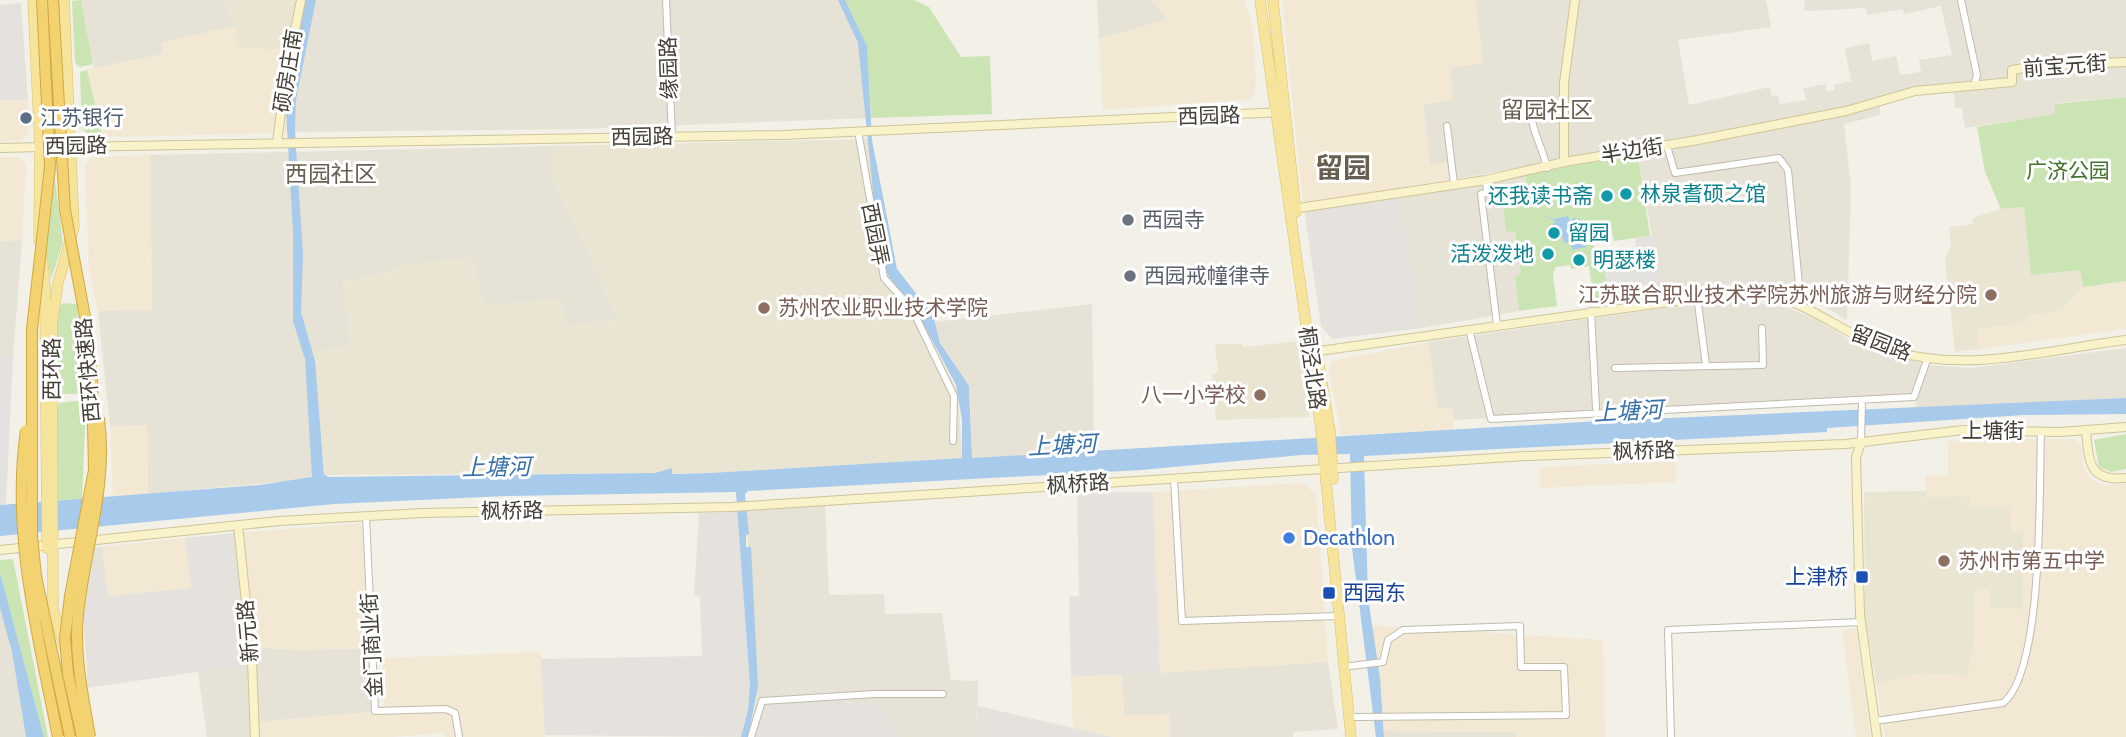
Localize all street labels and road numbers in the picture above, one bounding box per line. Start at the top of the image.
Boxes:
street label: 硕房庄南 [269,27,306,114]
street label: 缘园路 [655,36,682,100]
street label: 前宝元街 [2022,50,2108,81]
street label: 西园路 [1177,102,1241,129]
street label: 西园路 [610,123,674,150]
street label: 西园路 [44,132,108,159]
street label: 半边街 [1599,133,1665,168]
street label: 西园弄 [857,201,894,267]
street label: 西环快速路 [70,317,105,423]
street label: 留园路 [1847,320,1915,365]
street label: 桐泾北路 [1294,325,1331,411]
street label: 西环路 [39,338,64,401]
street label: 上塘街 [1962,418,2025,443]
street label: 枫桥路 [1612,437,1676,464]
street label: 枫桥路 [1046,469,1110,498]
street label: 枫桥路 [480,497,544,524]
street label: 金门商业街 [356,592,387,698]
street label: 新元路 [232,599,263,664]

